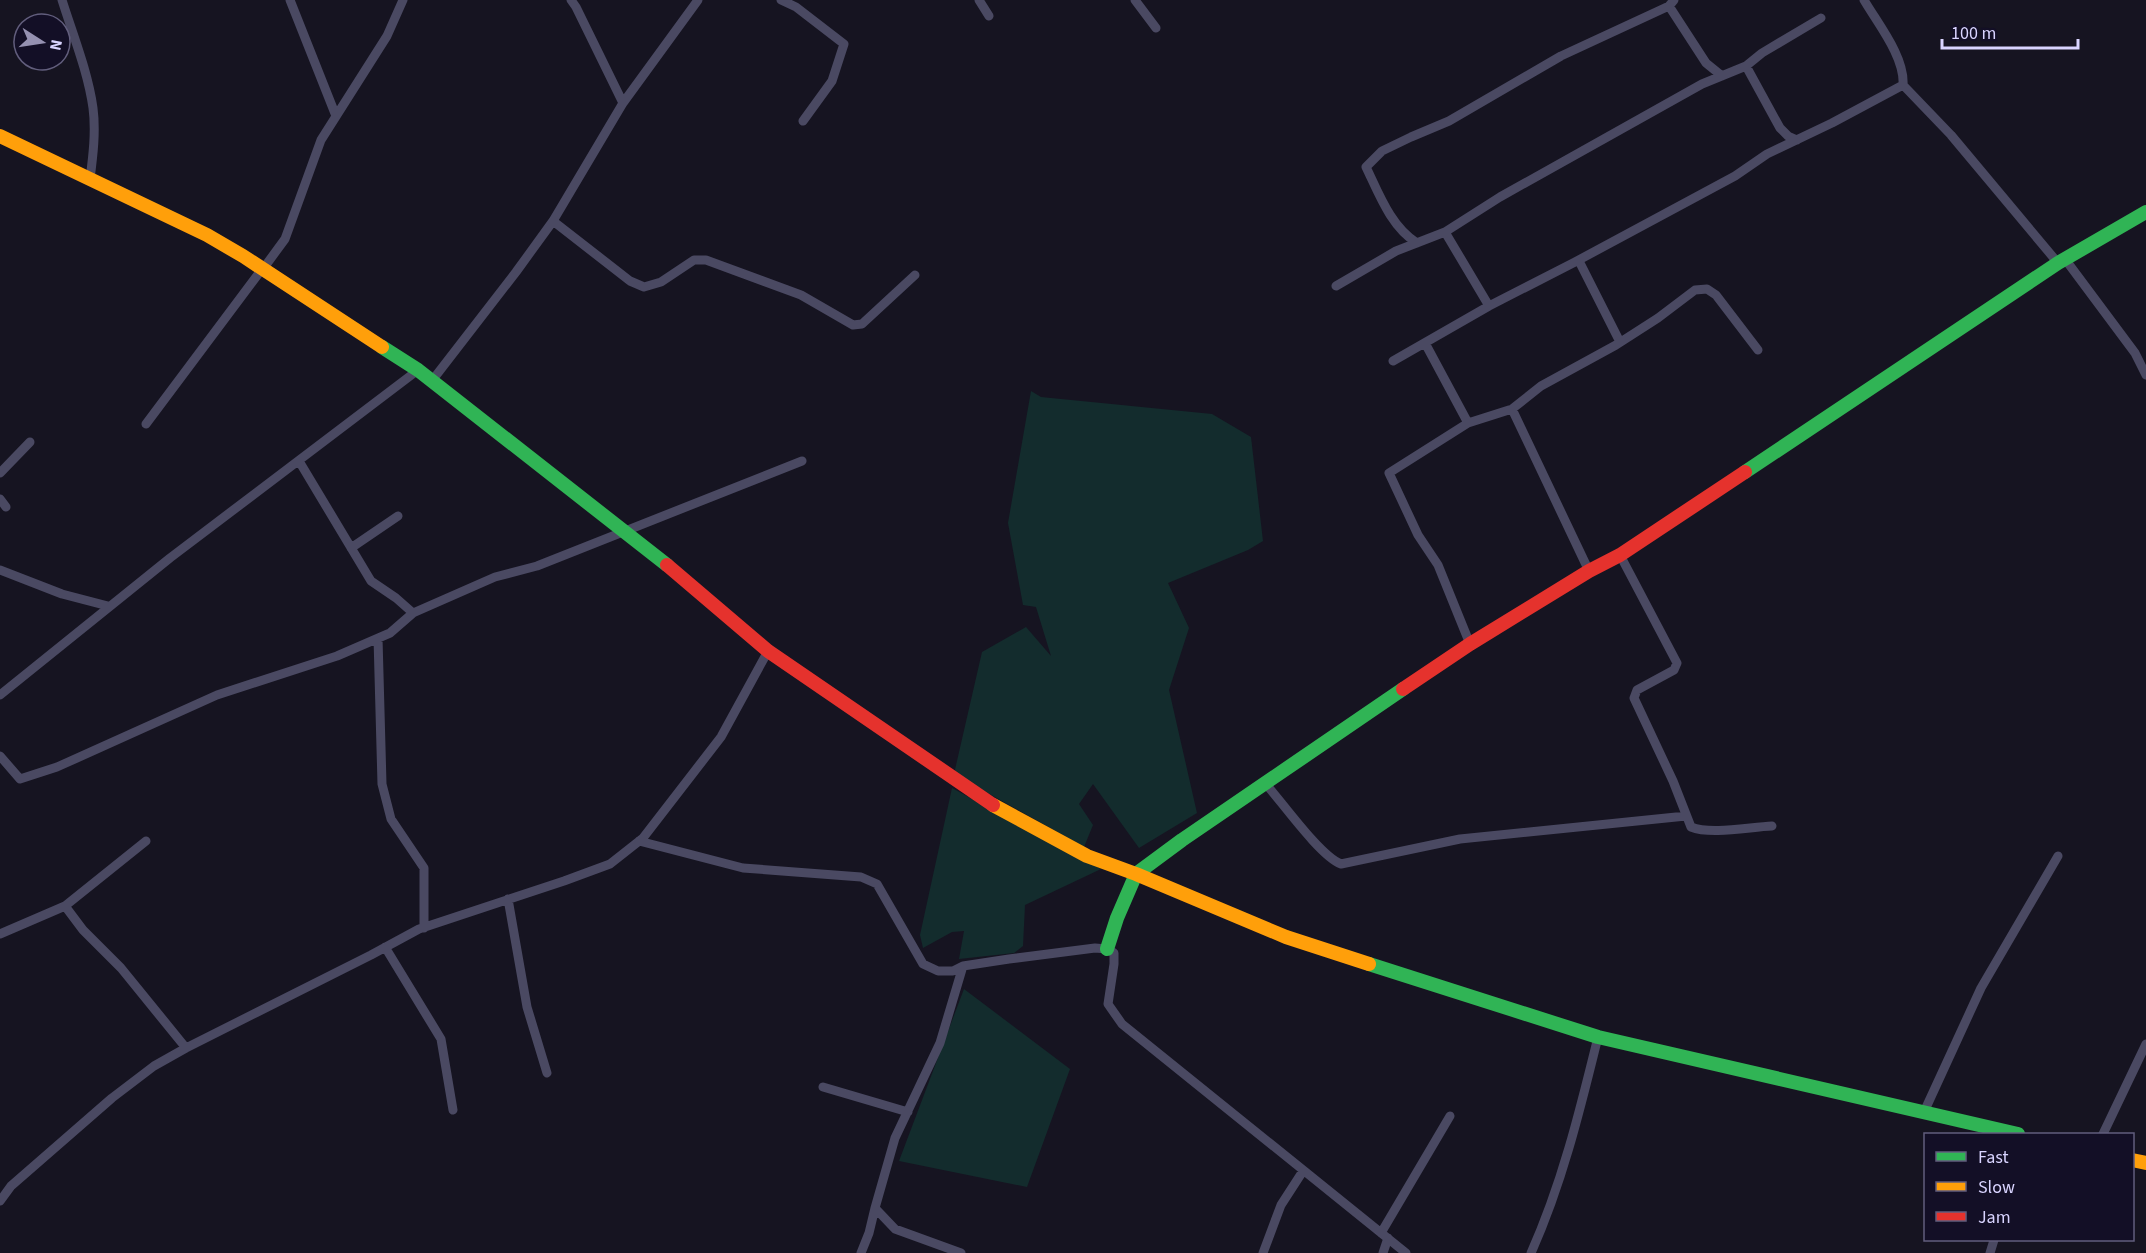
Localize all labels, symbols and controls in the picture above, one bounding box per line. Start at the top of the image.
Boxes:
north arrow [12,12,72,72]
scale bar [1942,12,2078,50]
text: 100 m [1951,21,1996,46]
text: N [44,37,68,52]
legend [1924,1133,2134,1241]
text: Fast [1978,1145,2009,1170]
text: Slow [1978,1175,2015,1200]
text: Jam [1978,1205,2011,1230]

